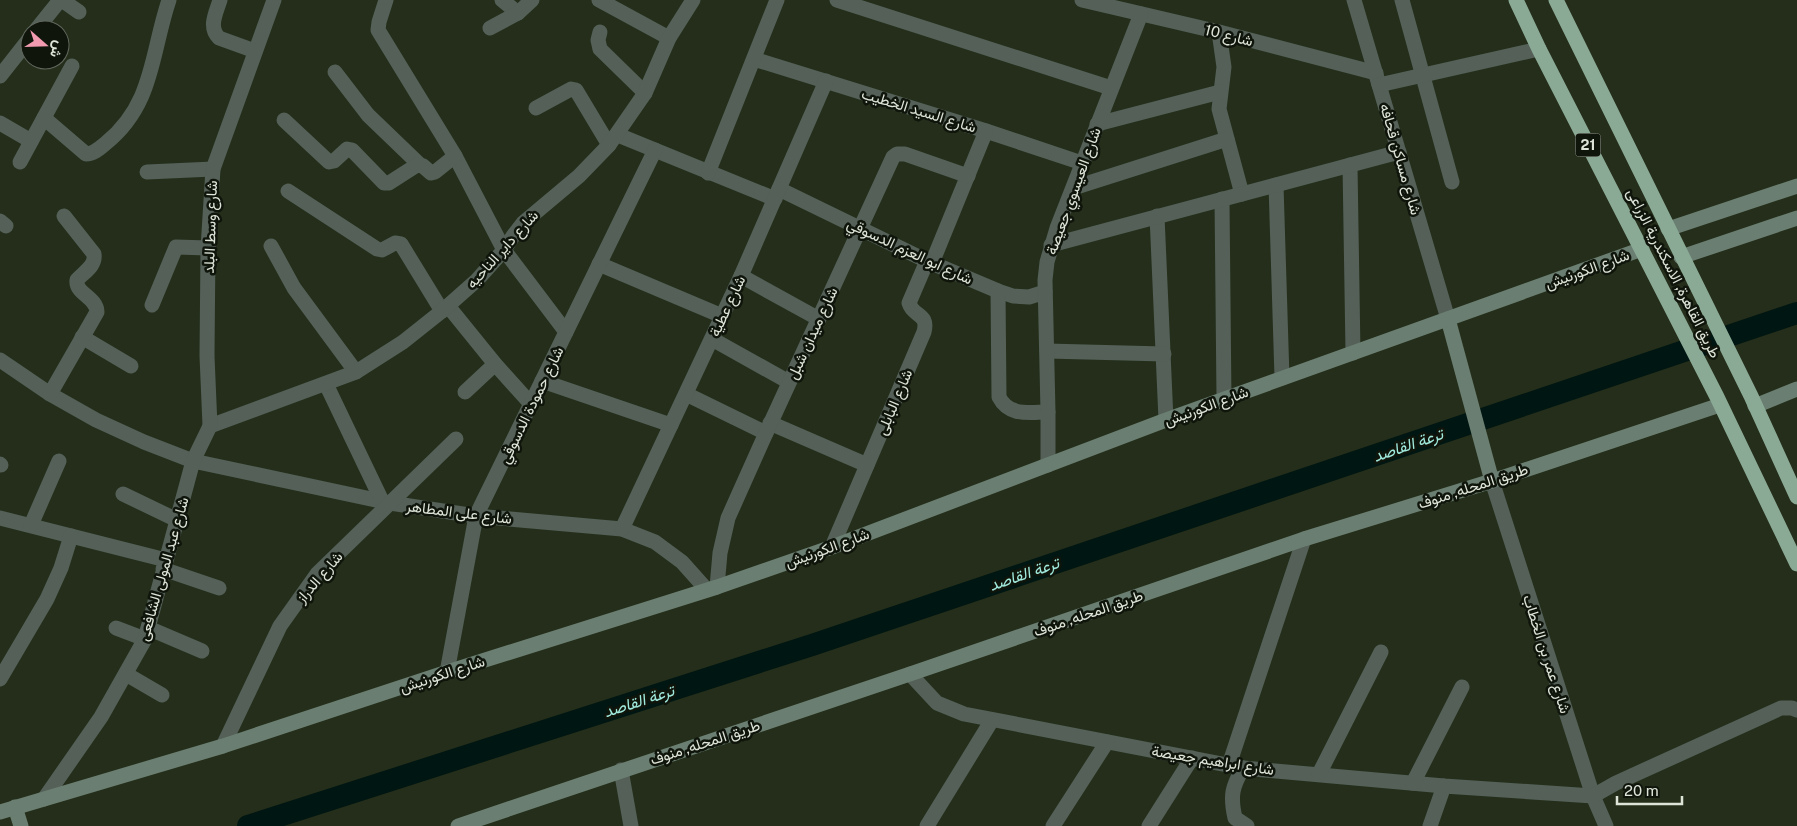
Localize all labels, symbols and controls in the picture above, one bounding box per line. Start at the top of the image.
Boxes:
north arrow [20,20,70,70]
street label: شارع 10 [1202,21,1255,52]
text: ش [46,38,68,60]
street label: شارع السيد الخطيب [859,84,978,138]
street label: شارع مساكن قحافه [1374,101,1425,218]
street label: شارع العيسوي جعيصة [1042,125,1109,259]
road number: 21 [1576,134,1600,156]
street label: شارع وسط البلد [200,180,223,274]
street label: طريق القاهرة, الاسكندرية الزراعى [1622,185,1724,362]
street label: شارع داير الناحيه [463,206,544,294]
street label: شارع ابو العزم الدسوقي [842,214,976,292]
street label: شارع الكورنيش [1543,246,1633,295]
street label: شارع عطية [706,273,751,340]
street label: شارع ميدان شبل [783,284,844,383]
street label: شارع حمودة الدسوقي [495,344,571,468]
street label: شارع البابلى [873,366,918,439]
street label: شارع الكورنيش [1162,383,1252,432]
water label: ترعة القاصد [1371,423,1448,467]
street label: طريق المحله, منوف [1416,460,1531,514]
street label: شارع عبد المولى الشافعى [134,495,195,644]
street label: شارع على المطاهر [404,497,513,530]
street label: شارع الكورنيش [783,525,873,574]
street label: شارع الدراز [291,548,348,609]
water label: ترعة القاصد [987,552,1064,596]
street label: طريق المحله, منوف [1031,586,1146,642]
street label: شارع عمر بن الخطاب [1517,593,1574,717]
street label: شارع الكورنيش [397,652,488,699]
water label: ترعة القاصد [601,680,679,722]
street label: طريق المحله, منوف [648,716,763,770]
street label: شارع ابراهيم جعيصة [1150,742,1276,781]
scale bar [1617,774,1682,806]
text: 20 m [1624,782,1659,799]

